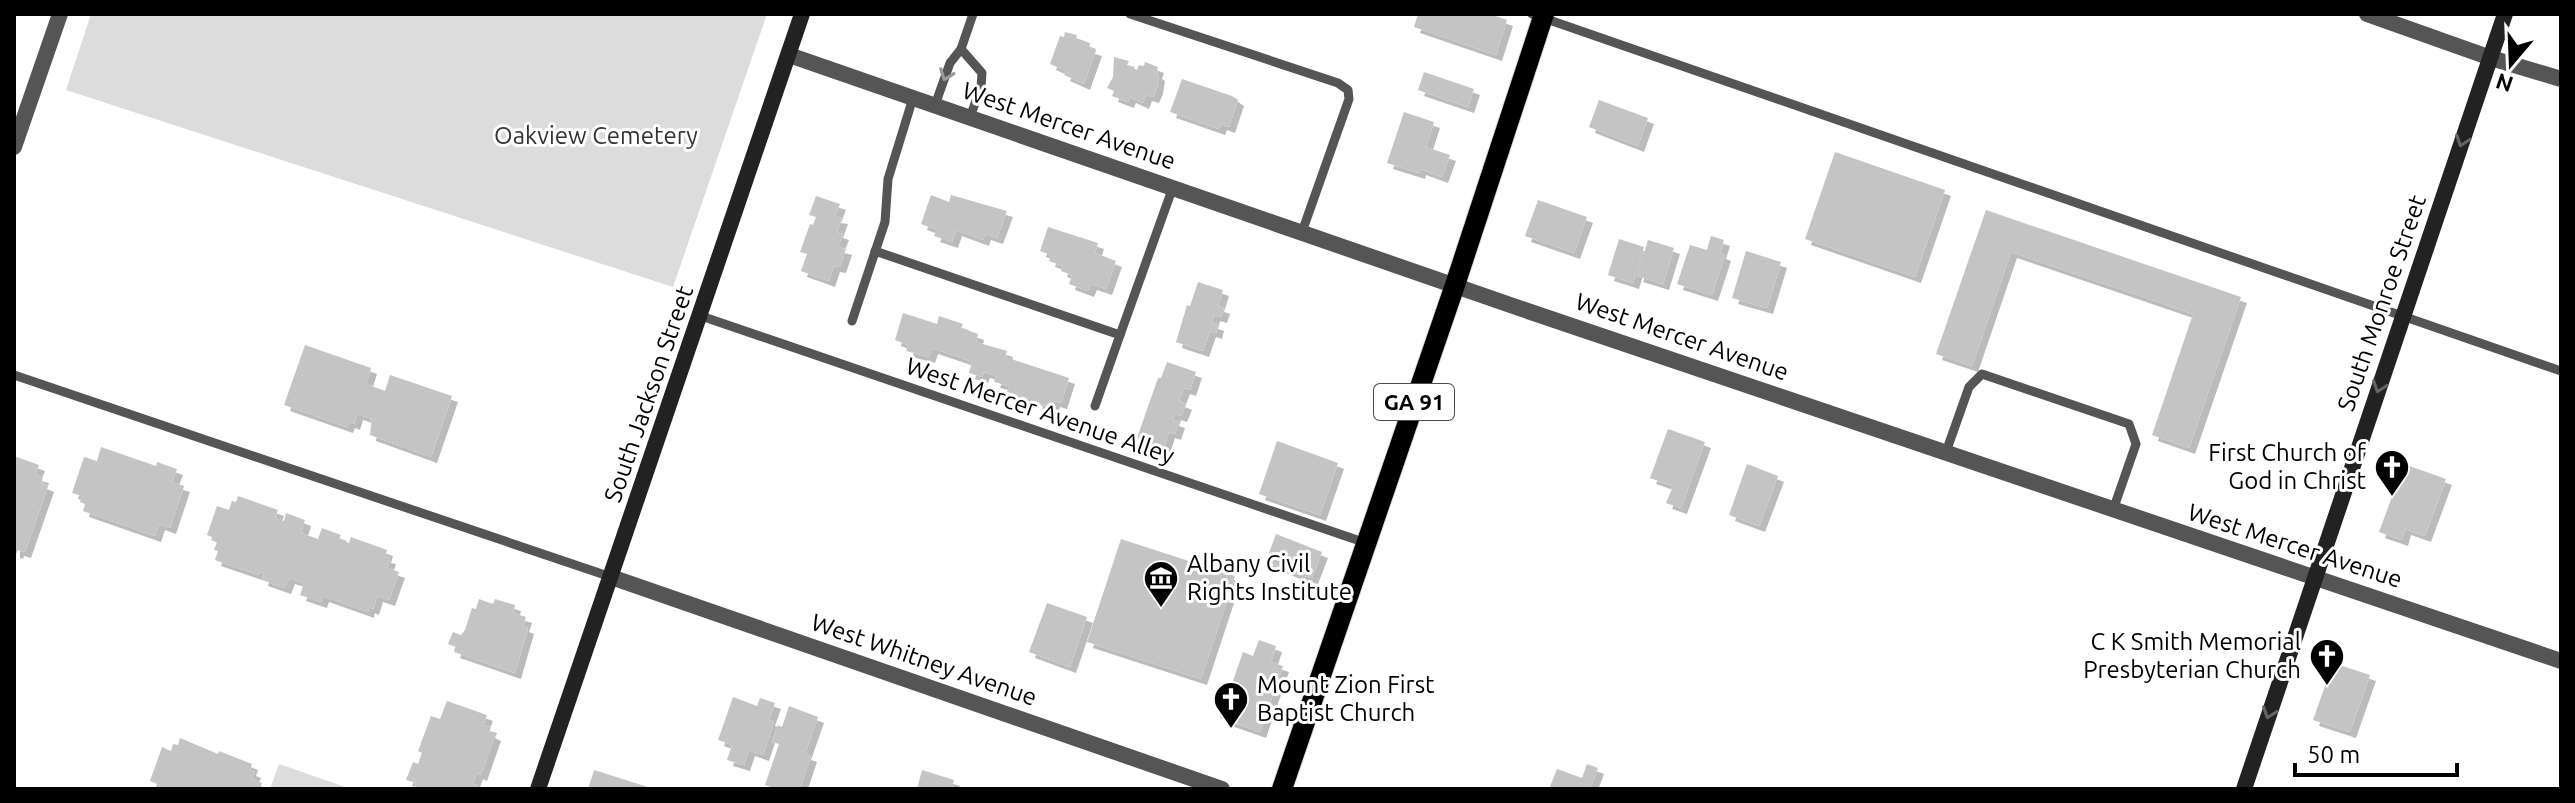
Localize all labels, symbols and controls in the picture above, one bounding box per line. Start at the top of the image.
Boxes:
north arrow [2471,24,2551,104]
one-way arrow [939,68,956,82]
text: N [2492,69,2516,98]
street label: West Mercer Avenue [959,76,1179,175]
park label: Oakview Cemetery [494,122,698,149]
one-way arrow [2456,133,2472,147]
street label: South Monroe Street [2332,191,2431,414]
street label: South Jackson Street [599,282,698,506]
street label: West Mercer Avenue [1572,287,1792,386]
street label: West Mercer Avenue Alley [903,352,1178,469]
one-way arrow [2373,380,2389,394]
road number: GA 91 [1374,384,1454,420]
place label: First Church of God in Christ [2208,439,2367,494]
church icon: First Church of God in Christ [2373,448,2411,498]
street label: West Mercer Avenue [2185,498,2406,593]
place label: Albany Civil Rights Institute [1187,550,1352,605]
museum icon: Albany Civil Rights Institute [1142,559,1180,609]
street label: West Whitney Avenue [808,608,1040,711]
place label: C K Smith Memorial Presbyterian Church [2083,628,2301,683]
church icon: C K Smith Memorial Presbyterian Church [2308,637,2346,687]
place label: Mount Zion First Baptist Church [1257,671,1435,726]
church icon: Mount Zion First Baptist Church [1212,680,1250,730]
one-way arrow [2263,705,2279,719]
scale bar [2295,727,2457,777]
text: 50 m [2307,741,2360,768]

